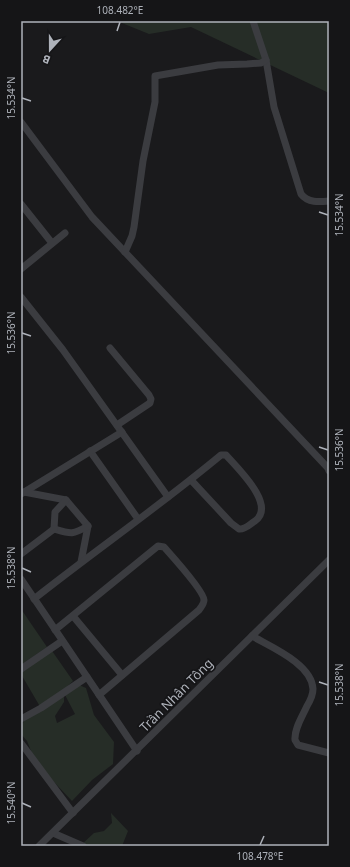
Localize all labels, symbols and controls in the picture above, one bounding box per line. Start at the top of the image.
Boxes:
text: 108.482°E [97,3,143,17]
north arrow [30,30,70,70]
text: B [40,51,52,68]
text: 15.534°N [4,76,18,120]
text: 15.534°N [332,193,346,237]
text: 15.536°N [4,311,18,355]
text: 15.536°N [332,428,346,472]
text: 15.538°N [4,546,18,590]
street label: Trần Nhân Tông [135,654,217,736]
text: 15.538°N [332,663,346,707]
text: 15.540°N [4,781,18,825]
text: 108.478°E [237,849,283,863]

